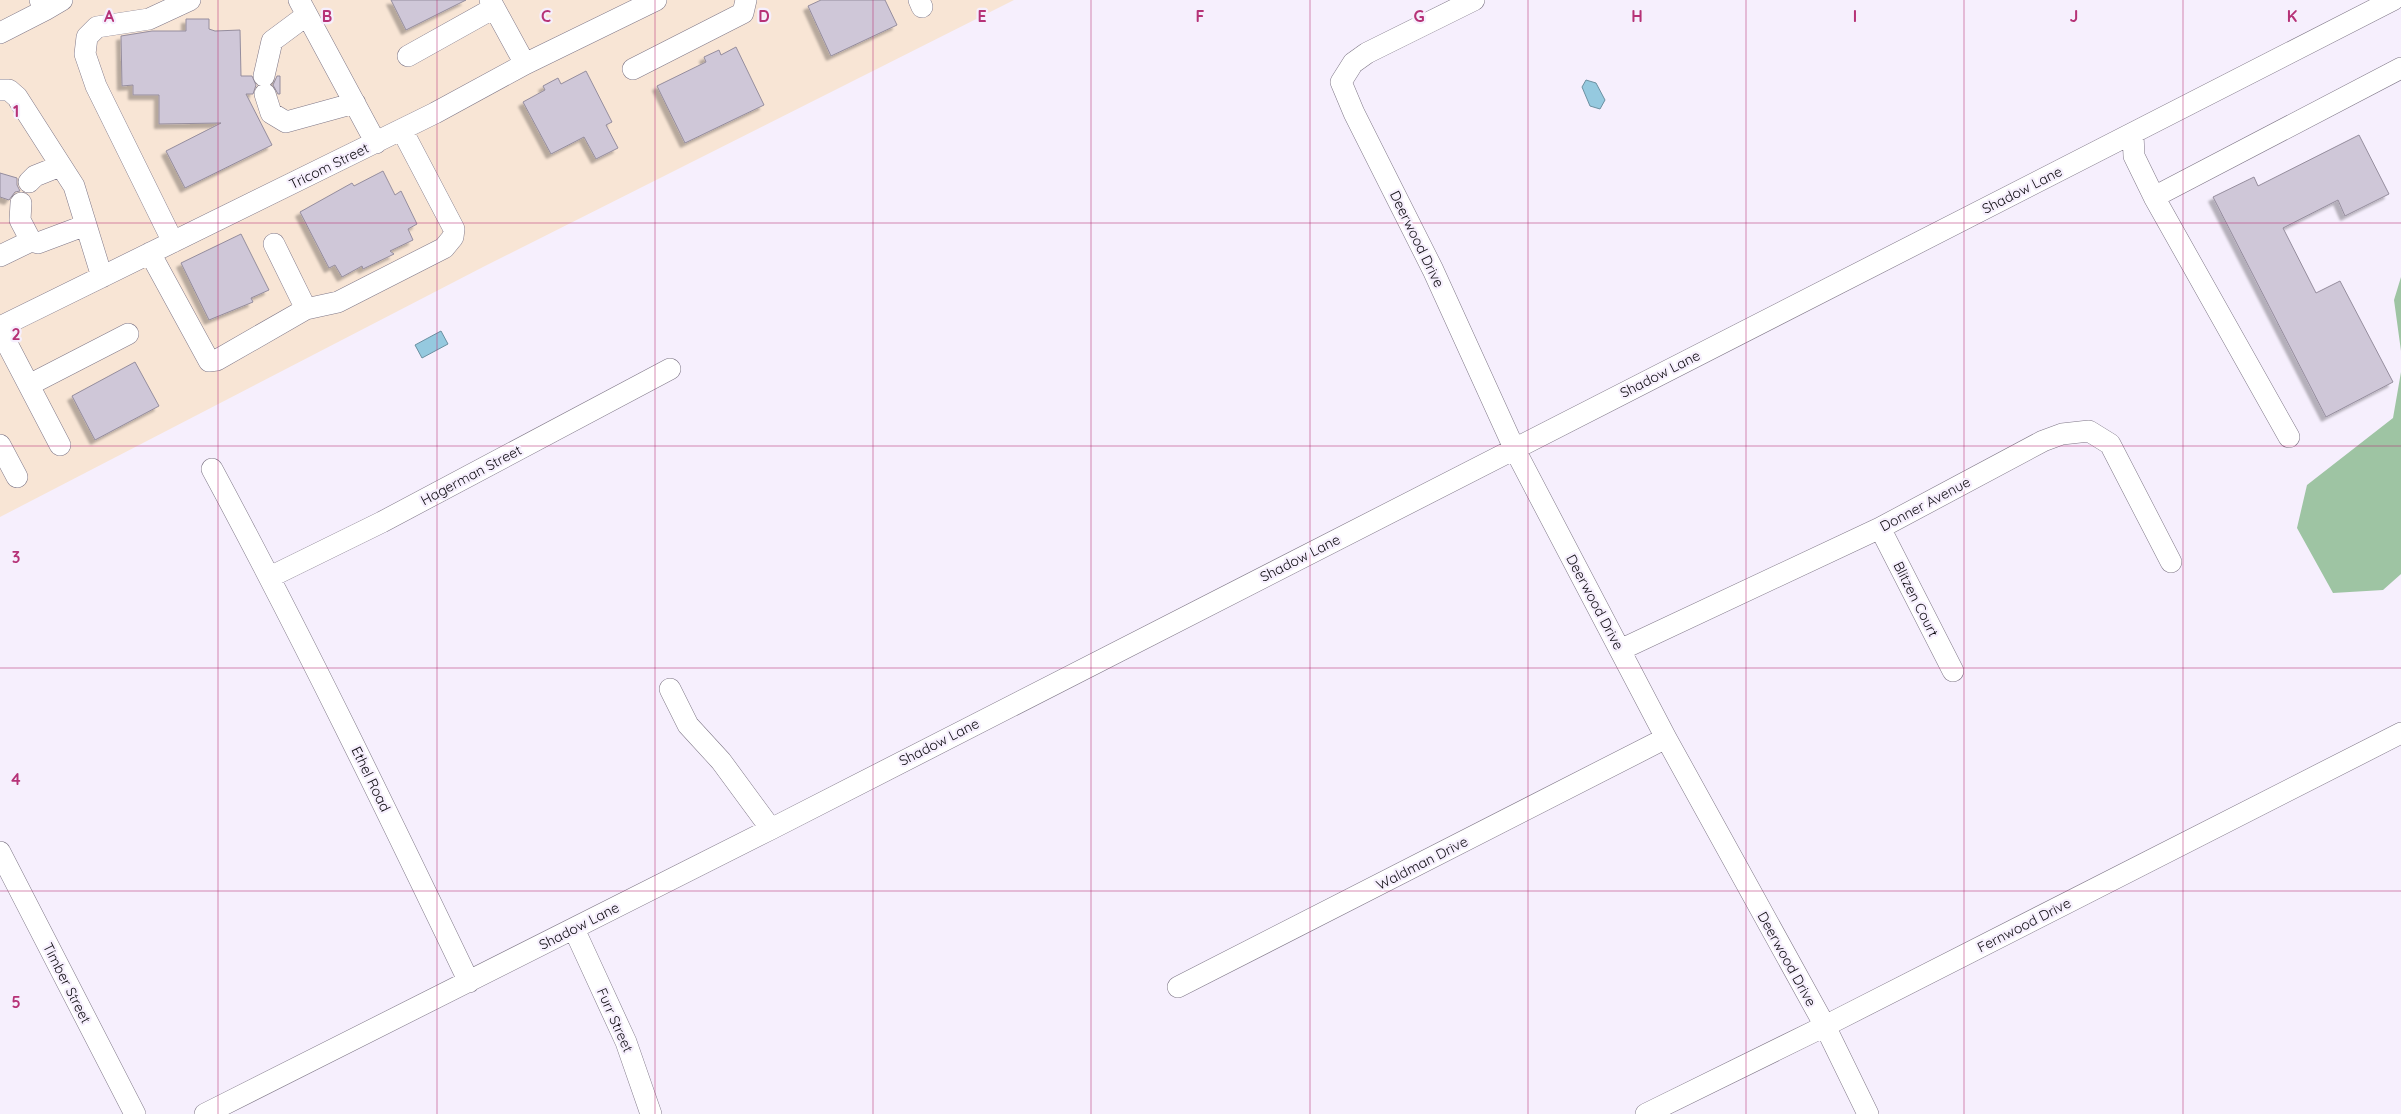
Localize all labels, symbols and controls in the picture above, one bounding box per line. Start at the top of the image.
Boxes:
text: A [104,6,115,26]
text: B [322,6,332,26]
text: C [541,6,551,26]
text: D [758,6,770,26]
text: E [977,6,987,26]
text: F [1196,6,1205,26]
text: G [1413,6,1425,26]
text: H [1631,6,1643,26]
text: I [1853,6,1857,26]
text: J [2070,6,2078,26]
text: K [2287,6,2297,26]
text: 1 [13,101,19,121]
street label: Tricom Street [286,139,372,193]
street label: Shadow Lane [1979,162,2065,218]
street label: Deerwood Drive [1386,188,1448,290]
text: 2 [11,324,21,344]
street label: Shadow Lane [1617,346,1703,402]
street label: Hagerman Street [417,441,525,509]
street label: Donner Avenue [1877,473,1973,535]
street label: Shadow Lane [1257,530,1343,586]
text: 3 [12,547,20,567]
street label: Deerwood Drive [1562,551,1628,653]
street label: Blitzen Court [1889,558,1943,640]
street label: Shadow Lane [896,714,982,770]
street label: Ethel Road [347,743,395,815]
text: 4 [11,769,21,789]
street label: Waldman Drive [1373,832,1471,894]
street label: Fernwood Drive [1974,894,2074,956]
street label: Shadow Lane [536,898,622,954]
street label: Deerwood Drive [1754,908,1820,1010]
street label: Timber Street [39,940,95,1027]
street label: Furr Street [593,985,637,1055]
text: 5 [11,992,21,1012]

